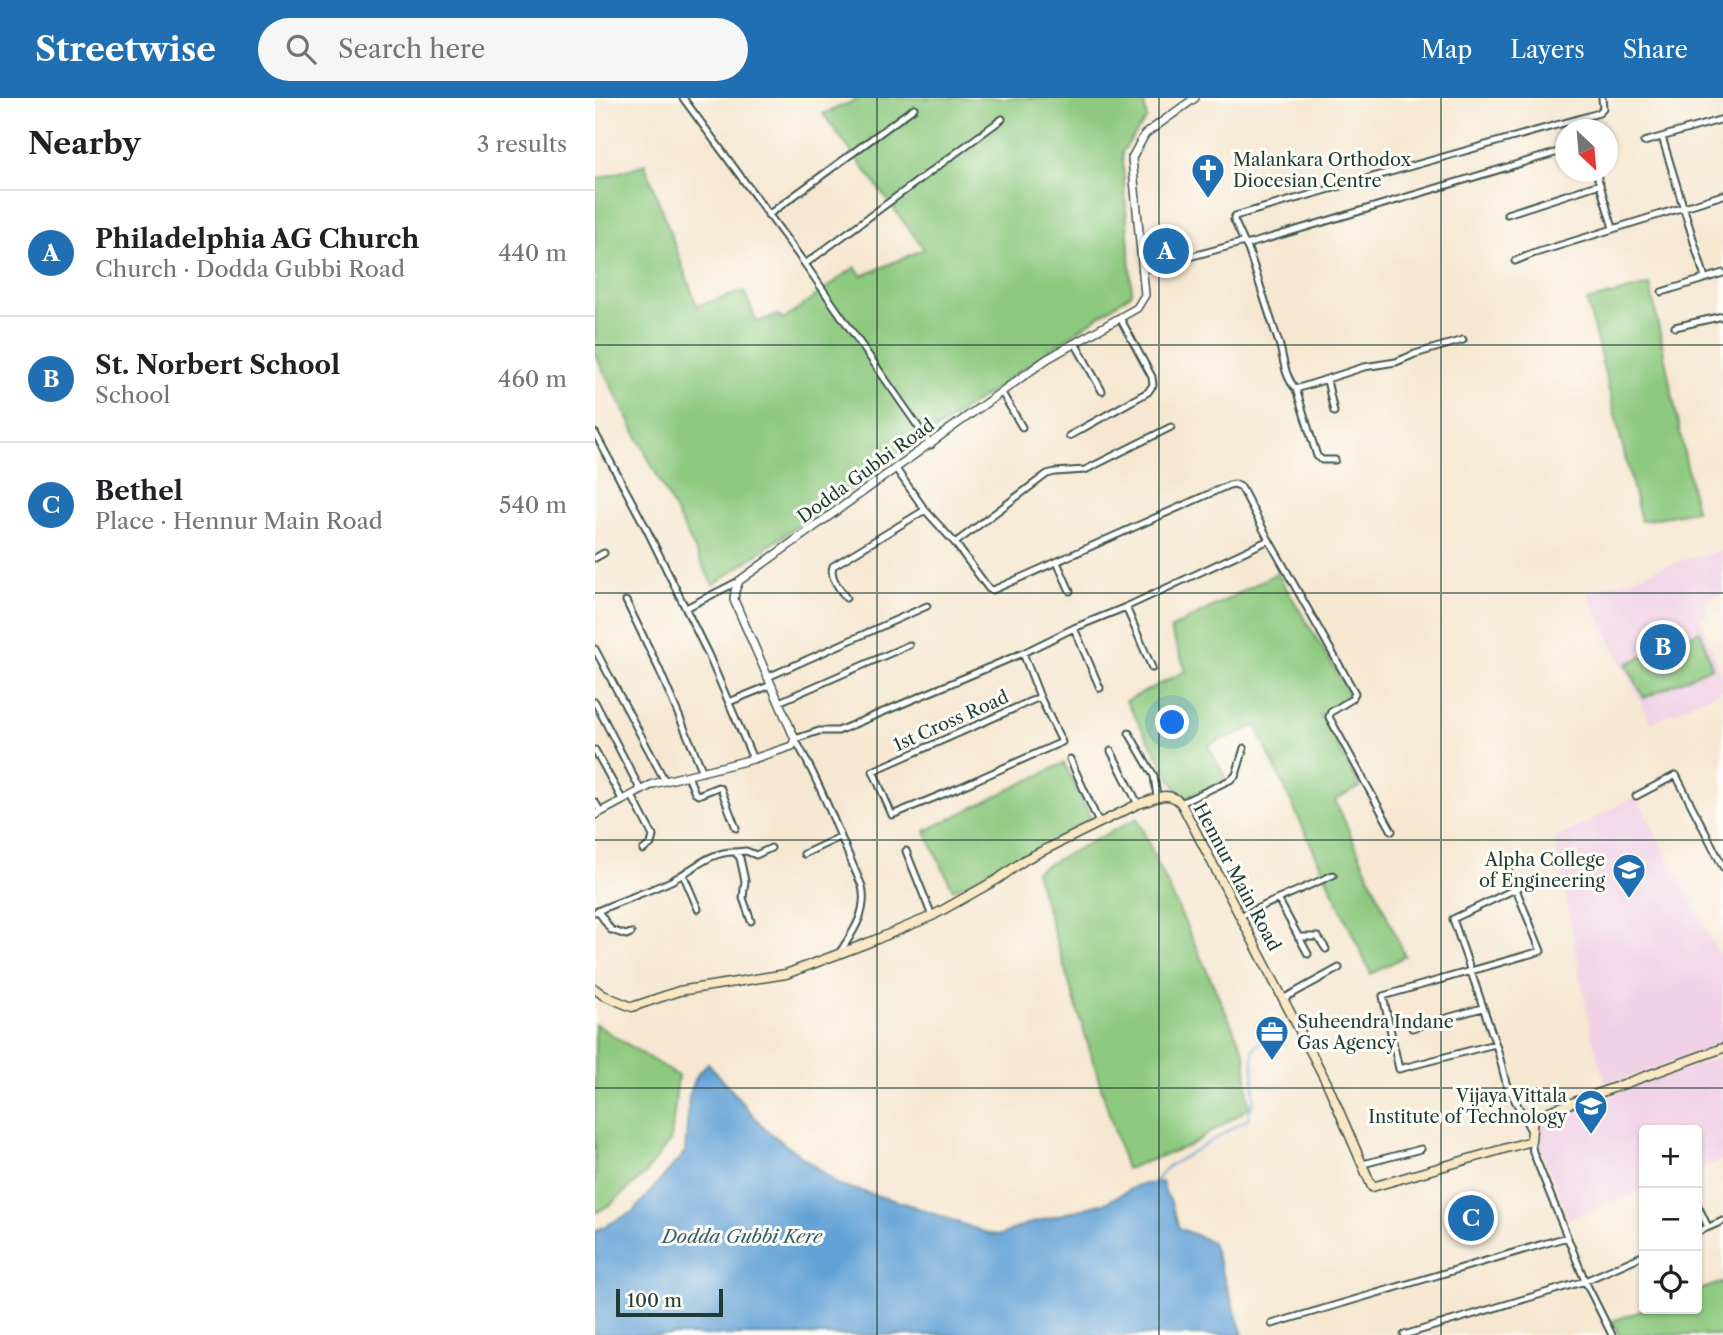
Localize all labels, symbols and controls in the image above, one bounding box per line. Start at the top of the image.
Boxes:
search box [258,18,748,81]
text: Streetwise [35,29,216,70]
icon: search [282,30,320,68]
text: Search here [338,33,485,65]
text: Map [1421,35,1472,64]
text: Layers [1510,35,1585,64]
text: Share [1623,35,1688,64]
north arrow [1555,119,1618,182]
text: Nearby [28,125,141,162]
text: 3 results [477,130,567,158]
place label: Malankara Orthodox Diocesian Centre [1233,149,1411,192]
church icon: Malankara Orthodox Diocesian Centre [1189,151,1227,200]
text: Philadelphia AG Church [95,223,419,255]
pin: A [1143,225,1189,277]
text: A [42,239,60,267]
text: 440 m [498,239,567,267]
text: Church · Dodda Gubbi Road [95,255,405,283]
text: St. Norbert School [95,349,340,381]
text: B [42,365,60,393]
text: 460 m [498,365,567,393]
text: School [95,381,170,409]
street label: Dodda Gubbi Road [793,414,939,528]
text: Bethel [95,475,183,507]
text: C [42,491,60,519]
text: 540 m [499,491,567,519]
text: Place · Hennur Main Road [95,507,383,535]
pin: B [1640,621,1686,673]
street label: 1st Cross Road [890,686,1012,756]
your location [1155,705,1189,739]
street label: Hennur Main Road [1189,799,1285,955]
place label: Alpha College of Engineering [1479,849,1605,892]
school or university icon: Alpha College of Engineering [1610,851,1648,900]
place label: Suheendra Indane Gas Agency [1297,1011,1454,1054]
office icon: Suheendra Indane Gas Agency [1253,1013,1291,1062]
place label: Vijaya Vittala Institute of Technology [1368,1085,1568,1128]
school or university icon: Vijaya Vittala Institute of Technology [1572,1087,1610,1136]
map controls [1639,1125,1702,1314]
button: + [1639,1125,1702,1188]
button: − [1639,1188,1702,1251]
pin: C [1448,1192,1494,1244]
water label: Dodda Gubbi Kere [660,1225,823,1248]
button: locate [1639,1251,1702,1314]
scale bar [616,1286,723,1318]
text: 100 m [627,1289,682,1312]

